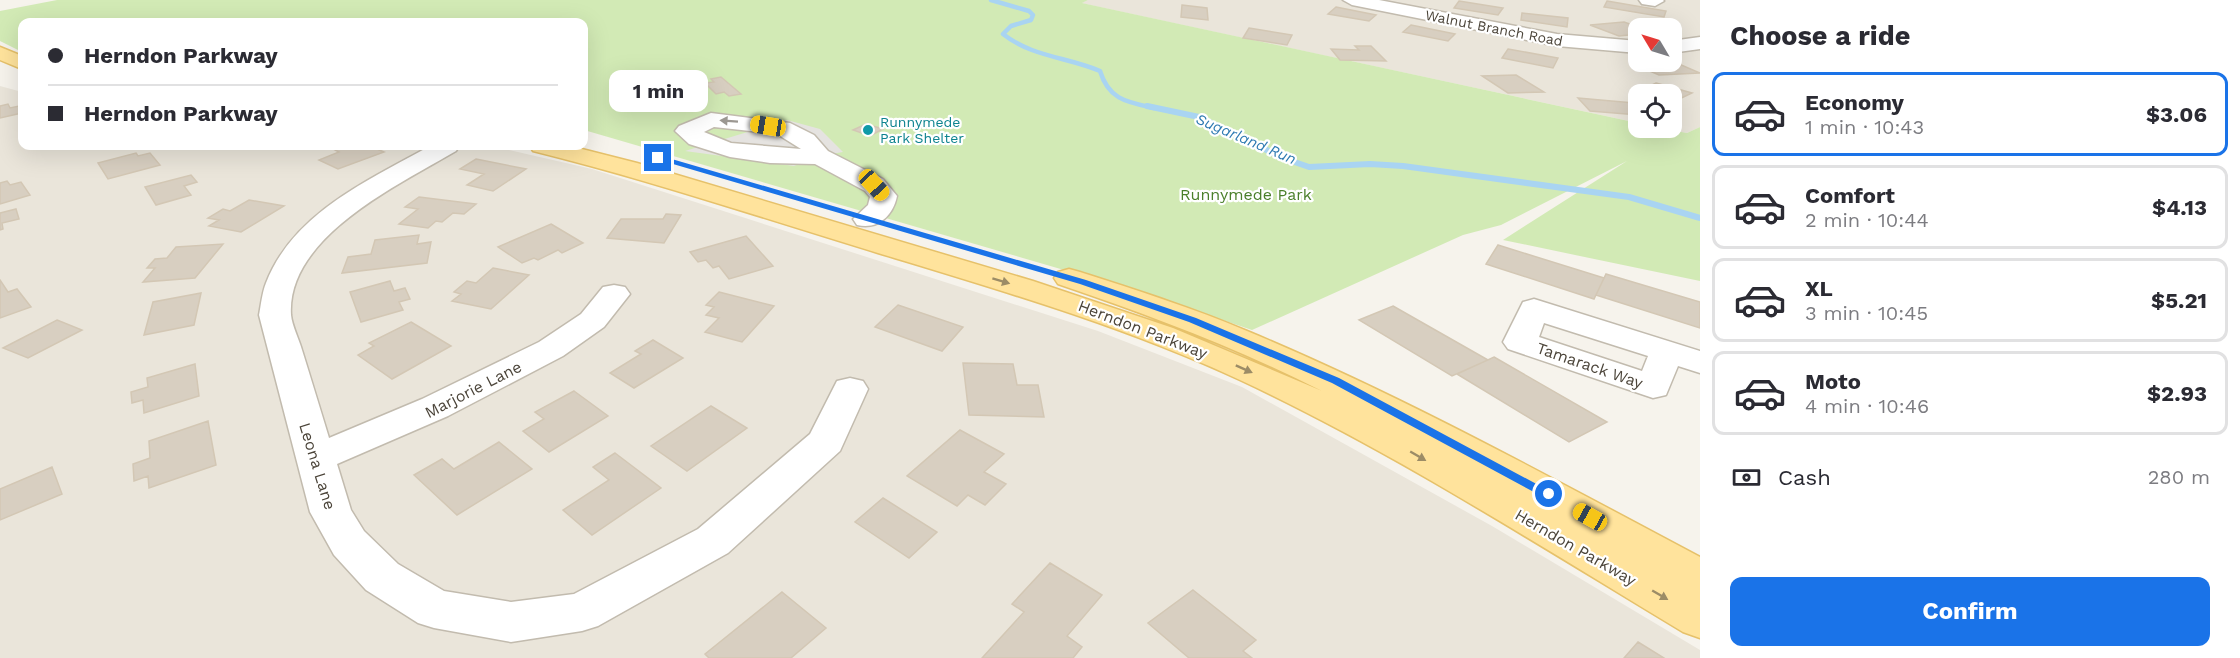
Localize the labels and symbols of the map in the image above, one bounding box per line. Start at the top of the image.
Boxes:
street label: Walnut Branch Road [1424,7,1564,49]
north arrow [1628,18,1682,72]
callout: 1 min [608,71,708,113]
water label: Sugarland Run [1193,110,1299,168]
car [749,114,787,138]
place label: Runnymede Park Shelter [880,114,964,146]
one-way arrow [720,116,739,126]
marker: Runnymede Park Shelter [861,123,875,137]
route end [644,144,671,171]
car [855,166,893,204]
park label: Runnymede Park [1180,185,1312,204]
one-way arrow [992,277,1010,286]
street label: Herndon Parkway [1076,296,1211,363]
street label: Tamarack Way [1534,338,1646,393]
street label: Marjorie Lane [422,357,525,422]
one-way arrow [1235,364,1252,373]
street label: Leona Lane [295,420,340,512]
one-way arrow [1409,451,1426,461]
route start [1535,480,1562,507]
car [1570,500,1610,534]
street label: Herndon Parkway [1512,505,1640,590]
one-way arrow [1651,590,1668,600]

